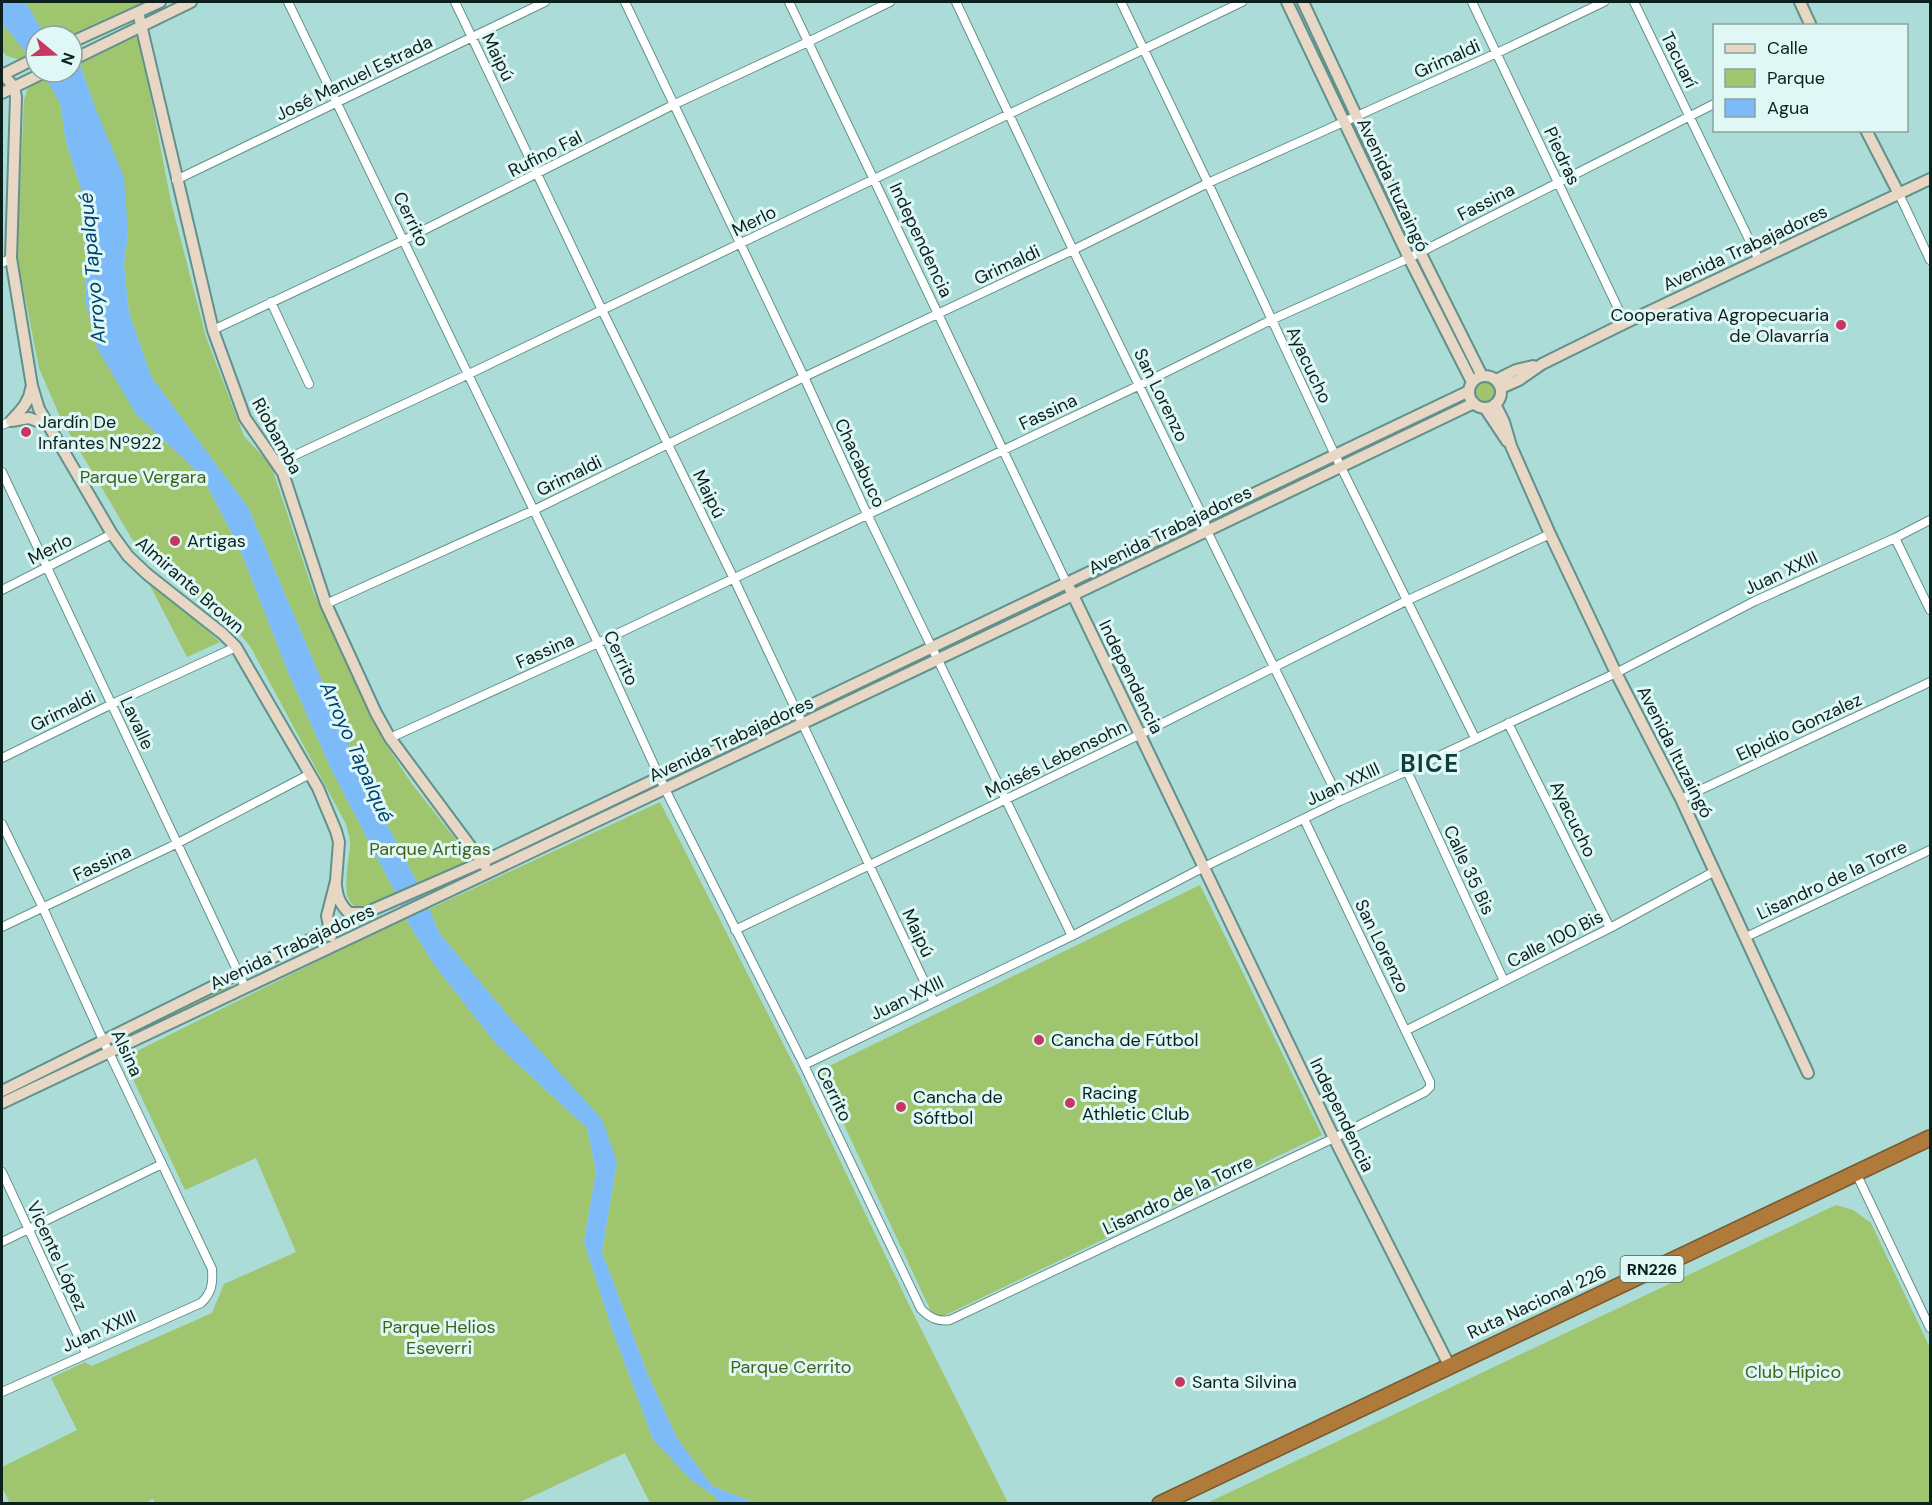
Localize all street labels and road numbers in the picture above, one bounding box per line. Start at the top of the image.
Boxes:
street label: Tacuarí [1655,28,1703,92]
street label: Maipú [476,29,520,85]
street label: José Manuel Estrada [272,30,436,126]
street label: Grimaldi [1410,34,1484,84]
street label: Avenida Ituzaingó [1351,114,1435,256]
street label: Piedras [1538,123,1586,189]
street label: Rufino Fal [504,125,586,183]
street label: Fassina [1453,177,1519,227]
street label: Independencia [884,179,958,301]
street label: Cerrito [387,188,435,250]
street label: Avenida Trabajadores [1659,199,1831,297]
street label: Merlo [728,200,780,242]
street label: Grimaldi [970,239,1044,291]
street label: Ayacucho [1281,323,1337,407]
street label: San Lorenzo [1128,344,1194,446]
street label: Fassina [1015,388,1081,436]
street label: Riobamba [246,394,308,478]
street label: Chacabuco [829,415,891,511]
street label: Grimaldi [532,450,606,502]
street label: Maipú [687,466,731,522]
street label: Avenida Trabajadores [1084,480,1256,580]
street label: Merlo [24,528,76,570]
street label: Almirante Brown [131,531,249,639]
street label: Juan XXIII [1740,546,1822,600]
street label: Independencia [1093,616,1169,738]
street label: Cerrito [598,627,644,689]
street label: Fassina [512,628,578,674]
street label: Avenida Ituzaingó [1631,682,1719,822]
street label: Grimaldi [26,685,100,737]
street label: Elpidio Gonzalez [1732,687,1866,767]
street label: Avenida Trabajadores [645,690,817,788]
street label: Lavalle [114,693,160,753]
street label: Moisés Lebensohn [981,714,1131,804]
street label: Juan XXIII [1302,757,1384,811]
street label: Ayacucho [1544,777,1602,861]
street label: Calle 35 Bis [1438,821,1500,919]
street label: Lisandro de la Torre [1753,835,1911,925]
street label: Fassina [69,839,135,887]
street label: San Lorenzo [1349,895,1415,997]
street label: Avenida Trabajadores [206,898,378,996]
street label: Calle 100 Bis [1503,904,1607,974]
street label: Maipú [896,905,940,961]
street label: Juan XXIII [866,970,948,1026]
street label: Alsina [106,1026,148,1080]
street label: Independencia [1304,1054,1380,1176]
street label: Cerrito [810,1063,858,1125]
street label: Lisandro de la Torre [1099,1150,1257,1240]
street label: Vicente López [21,1197,93,1315]
road number: RN226 [1620,1256,1684,1282]
street label: Ruta Nacional 226 [1463,1259,1611,1345]
street label: Juan XXIII [58,1304,140,1358]

